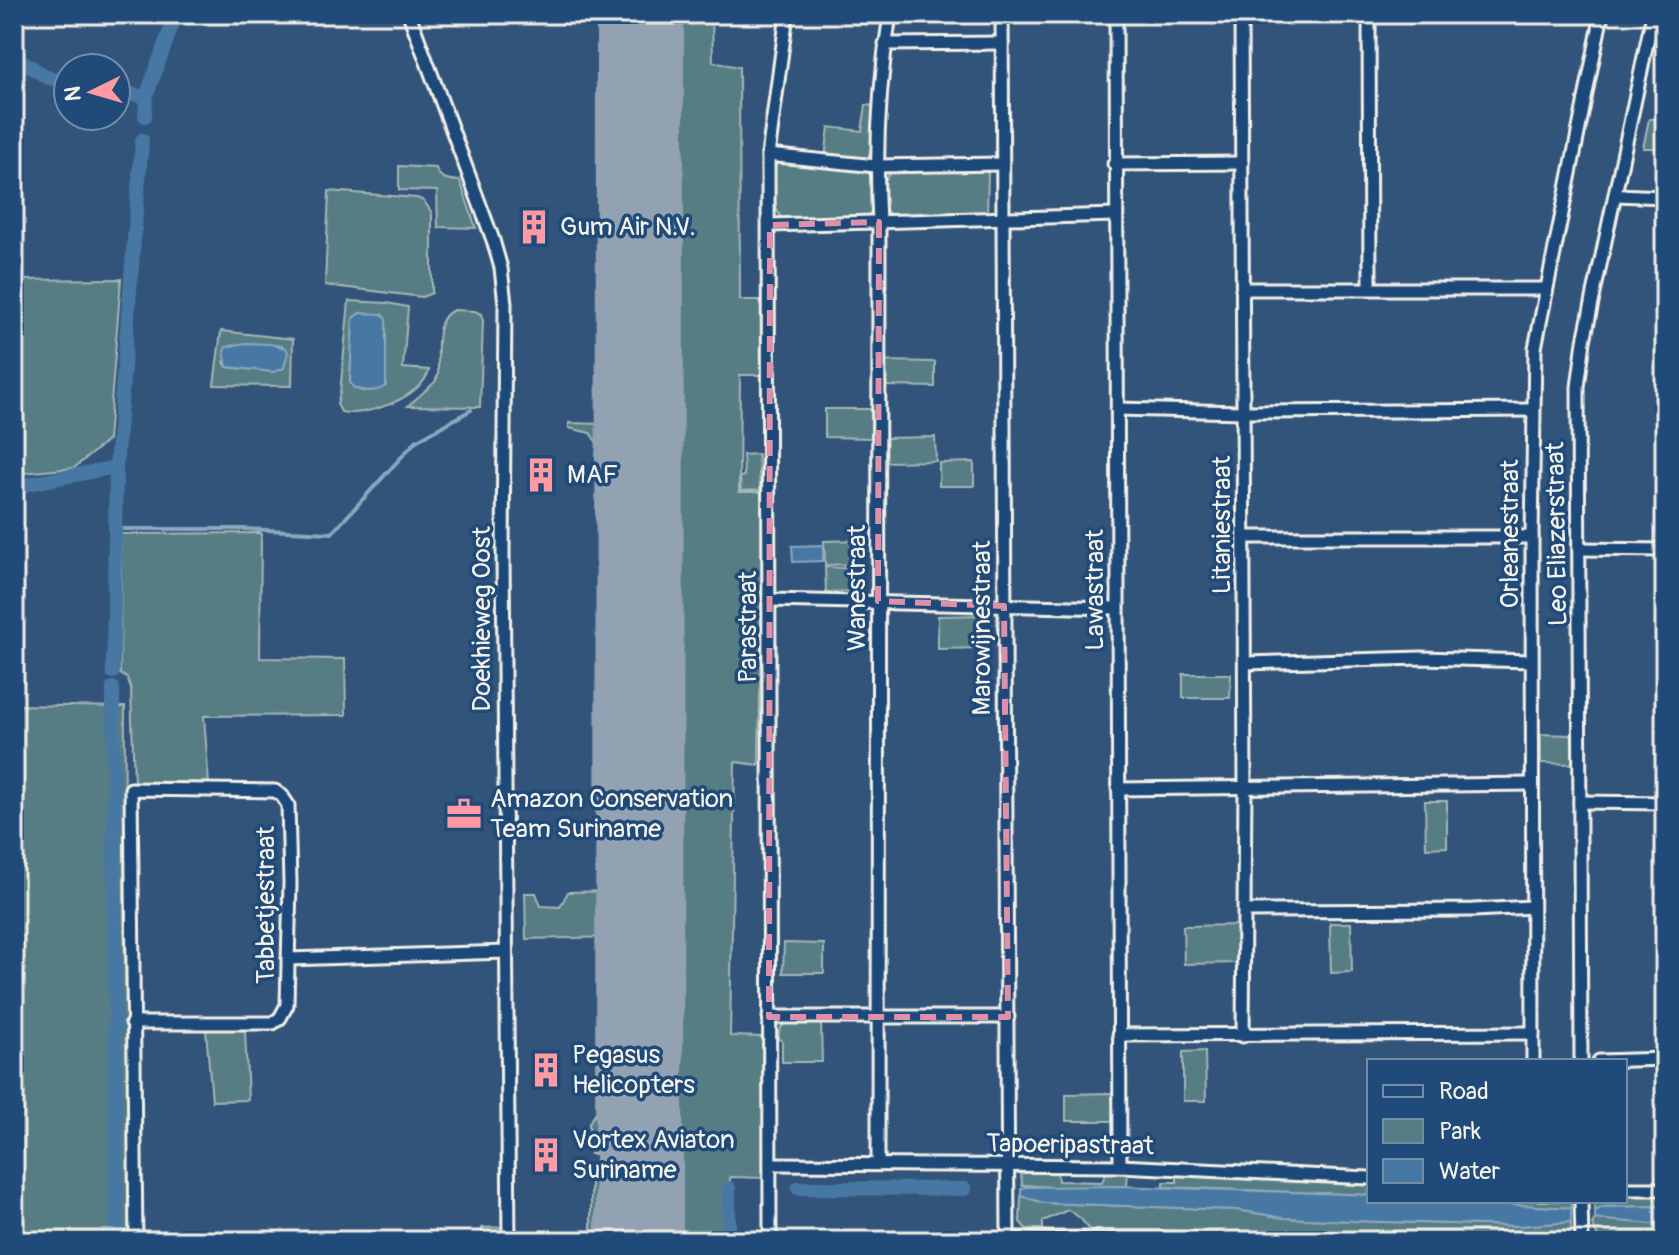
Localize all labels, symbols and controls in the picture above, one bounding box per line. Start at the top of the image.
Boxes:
north arrow [52,52,132,132]
text: N [58,85,88,102]
building icon: Gum Air N.V. [515,208,553,246]
place label: Gum Air N.V. [560,211,696,243]
street label: Leo Eliazerstraat [1539,441,1575,626]
street label: Litaniestraat [1206,455,1238,594]
building icon: MAF [522,456,560,494]
place label: MAF [567,459,618,491]
street label: Orleanestraat [1494,459,1526,608]
street label: Wanestraat [841,524,873,651]
street label: Doekhieweg Oost [466,526,498,712]
street label: Lawastraat [1079,529,1111,651]
street label: Marowijnestraat [966,540,998,715]
street label: Parastraat [732,570,764,683]
place label: Amazon Conservation Team Suriname [490,783,733,845]
office icon: Amazon Conservation Team Suriname [445,795,483,833]
street label: Tabbetjestraat [250,826,282,984]
place label: Pegasus Helicopters [572,1039,695,1101]
building icon: Pegasus Helicopters [527,1051,565,1089]
legend [1367,1059,1627,1203]
text: Road [1439,1077,1489,1106]
text: Park [1439,1117,1481,1146]
place label: Vortex Aviaton Suriname [572,1124,735,1186]
street label: Tapoeripastraat [986,1128,1155,1162]
building icon: Vortex Aviaton Suriname [527,1136,565,1174]
text: Water [1439,1157,1500,1186]

